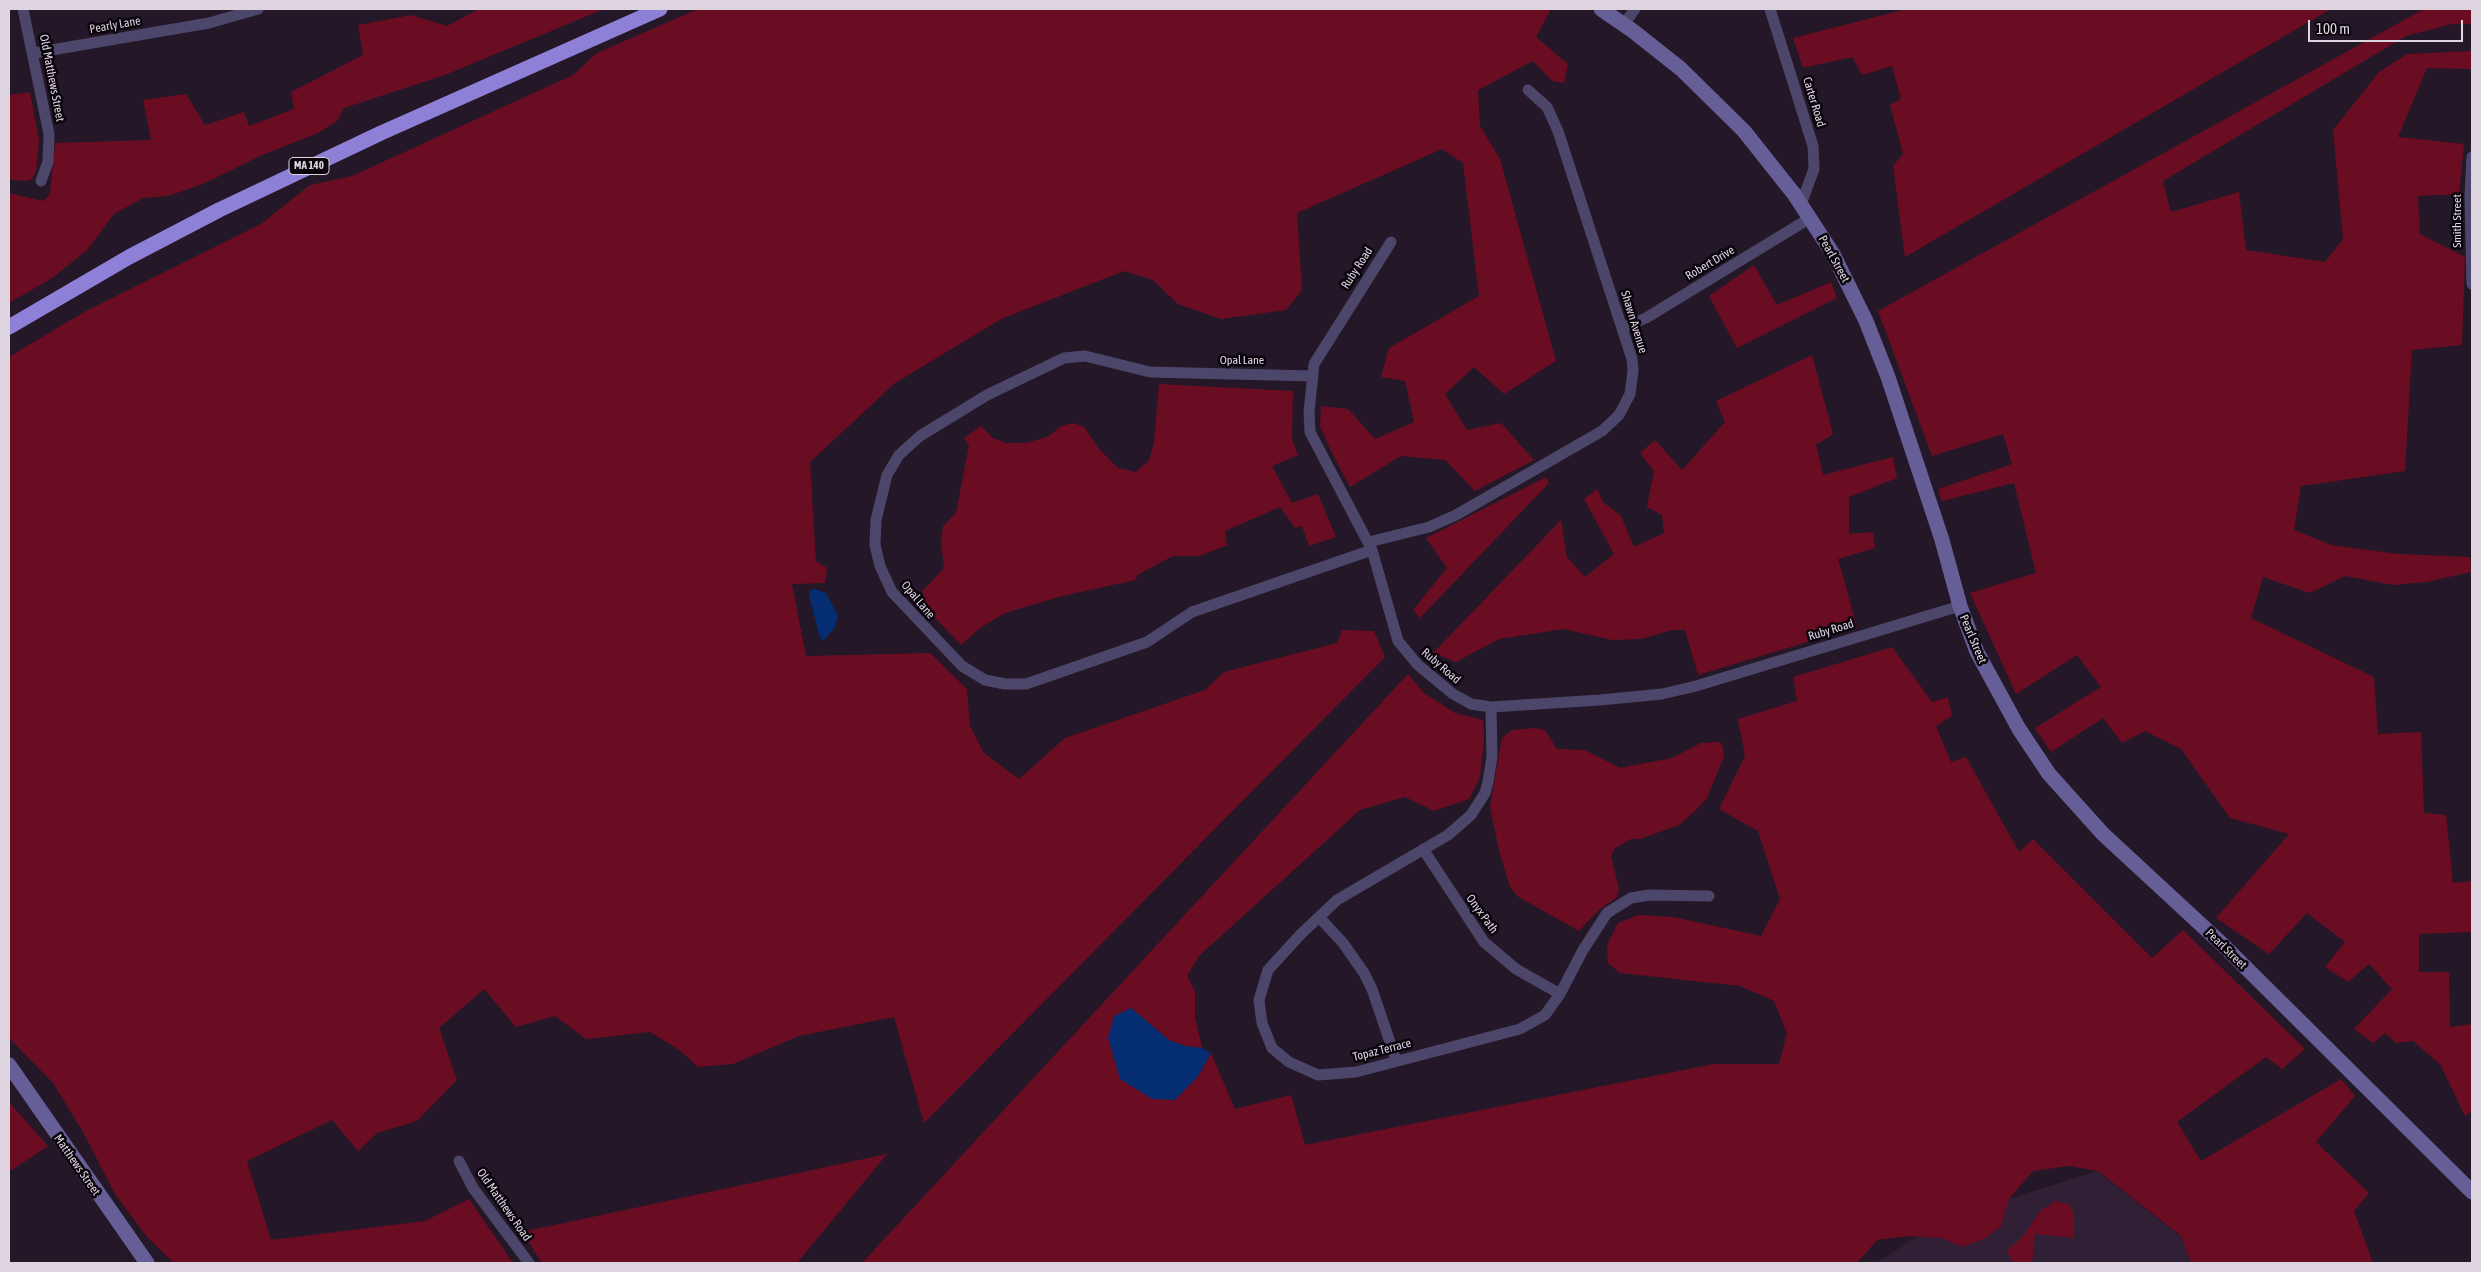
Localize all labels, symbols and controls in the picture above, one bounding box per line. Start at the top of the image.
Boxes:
scale bar [2311,10,2466,42]
street label: Pearly Lane [88,13,142,37]
text: 100 m [2316,20,2350,37]
street label: Old Matthews Street [36,33,68,123]
street label: Carter Road [1800,75,1828,129]
road number: MA 140 [289,158,329,175]
street label: Smith Street [2450,194,2464,248]
street label: Pearl Street [1815,233,1853,285]
street label: Robert Drive [1683,243,1737,283]
street label: Ruby Road [1338,244,1376,292]
street label: Shawn Avenue [1618,289,1650,355]
street label: Opal Lane [1220,353,1264,367]
street label: Opal Lane [898,578,938,622]
street label: Pearl Street [1956,612,1990,666]
street label: Ruby Road [1806,616,1856,644]
street label: Ruby Road [1419,645,1463,687]
street label: Onyx Path [1463,892,1501,936]
street label: Pearl Street [2202,926,2250,972]
street label: Topaz Terrace [1351,1036,1413,1064]
street label: Matthews Street [51,1132,103,1198]
street label: Old Matthews Road [474,1166,534,1244]

